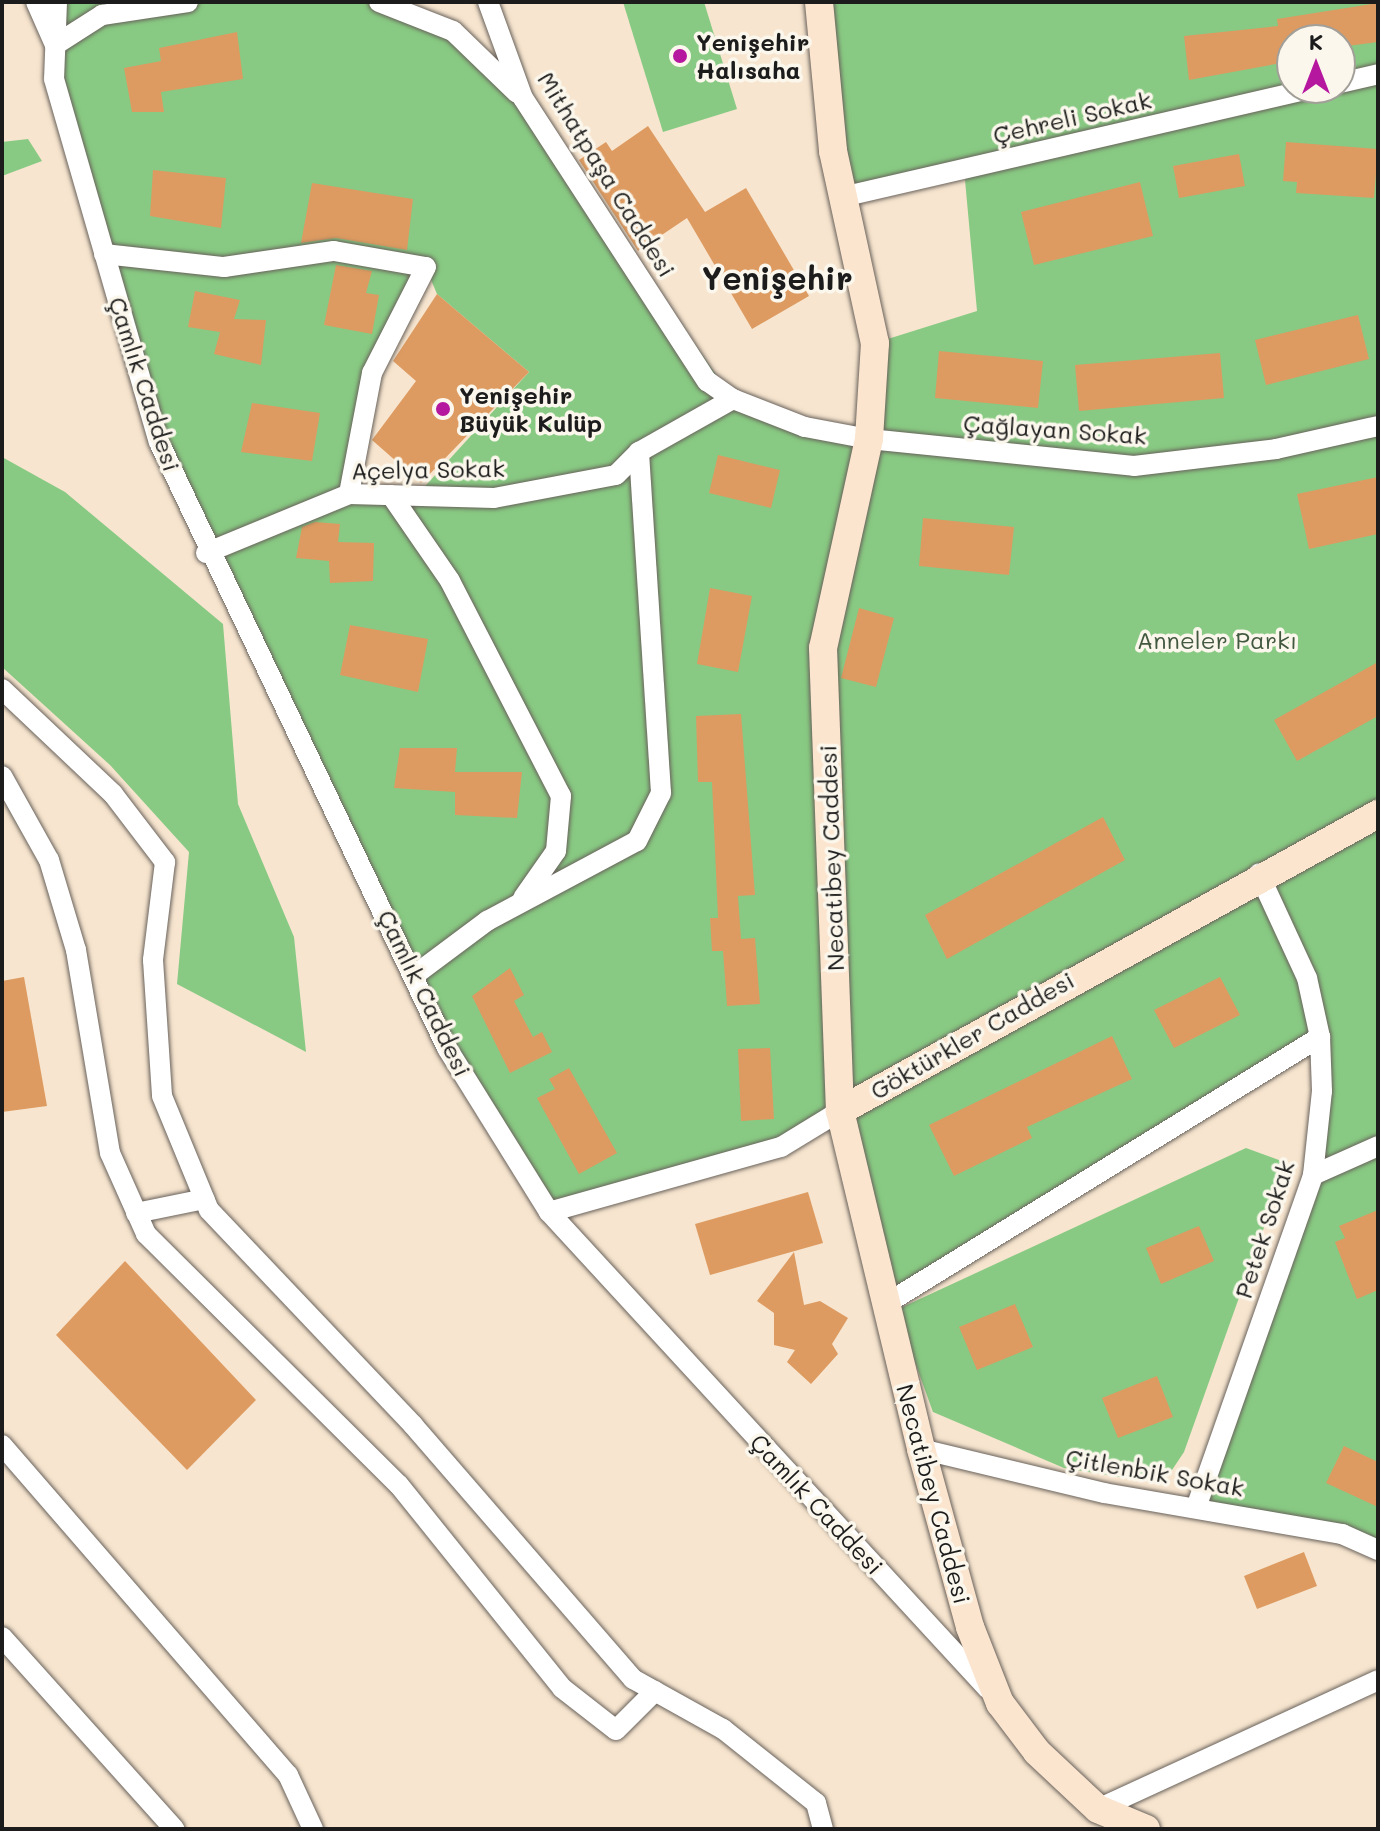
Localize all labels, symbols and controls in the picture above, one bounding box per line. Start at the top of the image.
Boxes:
north arrow [1276,24,1356,104]
text: K [1309,27,1323,56]
place label: Yenişehir Halısaha [696,28,809,84]
marker: Yenişehir Halısaha [671,47,689,65]
street label: Mithatpaşa Caddesi [532,66,682,282]
street label: Çehreli Sokak [990,85,1154,149]
district label: Yenişehir [701,258,853,296]
street label: Çamlık Caddesi [103,293,187,475]
place label: Yenişehir Büyük Kulüp [459,381,602,437]
marker: Yenişehir Büyük Kulüp [434,400,452,418]
street label: Çağlayan Sokak [962,408,1148,450]
street label: Açelya Sokak [351,453,505,485]
park label: Anneler Parkı [1137,626,1297,654]
street label: Necatibey Caddesi [813,744,849,972]
street label: Çamlık Caddesi [372,905,478,1081]
street label: Göktürkler Caddesi [865,965,1079,1105]
street label: Petek Sokak [1228,1156,1300,1302]
street label: Necatibey Caddesi [891,1381,977,1607]
street label: Çamlık Caddesi [745,1428,889,1580]
street label: Çitlenbik Sokak [1064,1442,1246,1502]

